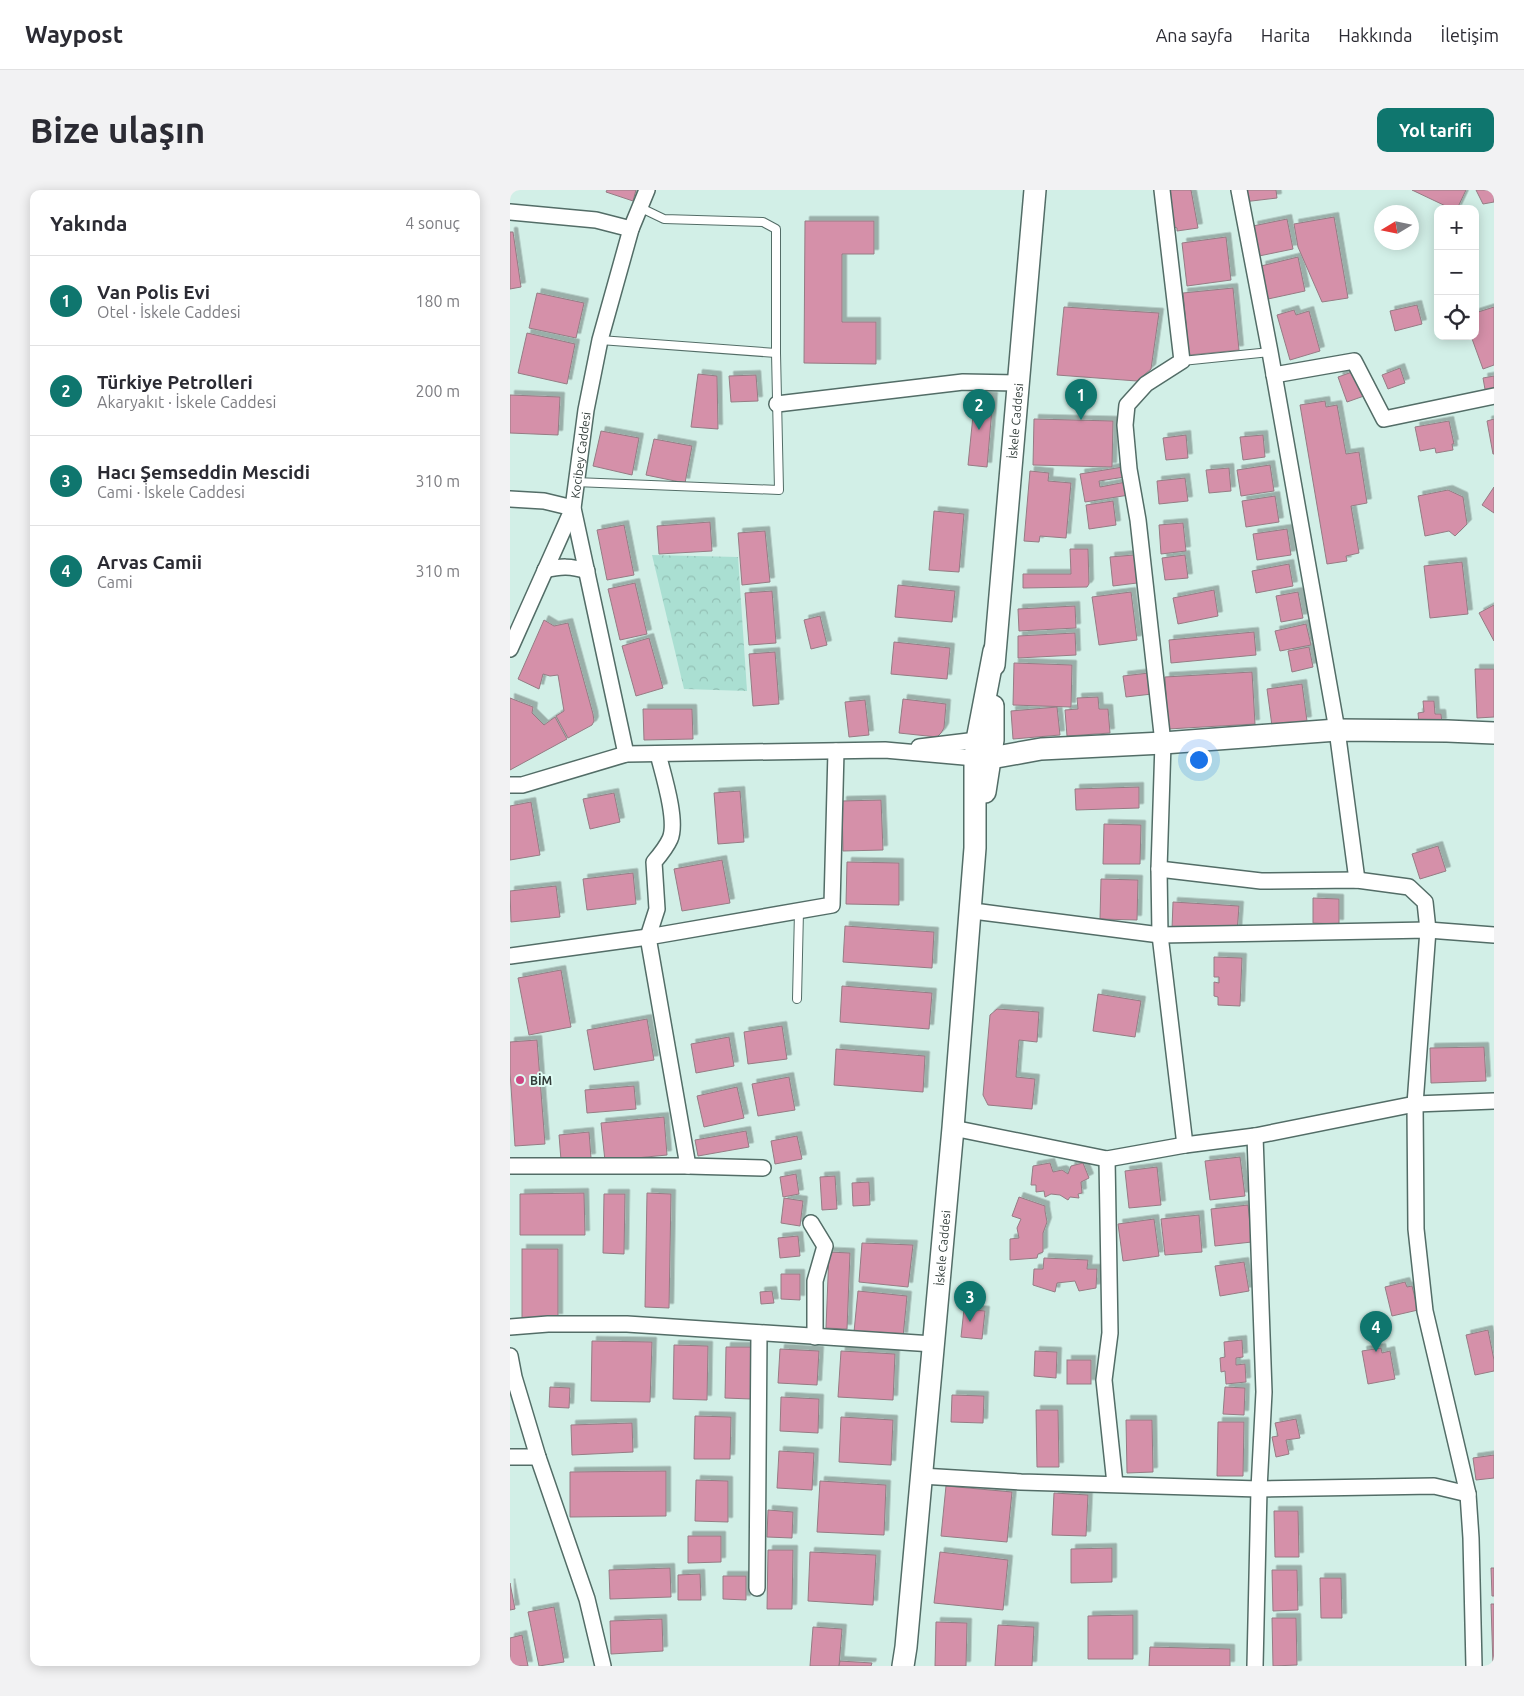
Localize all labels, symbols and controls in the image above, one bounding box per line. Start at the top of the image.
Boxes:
text: Waypost [25,21,123,48]
text: Ana sayfa [1156,25,1233,45]
text: Harita [1261,25,1310,45]
text: Hakkında [1338,25,1413,45]
text: İletişim [1441,25,1499,45]
button: Yol tarifi [1377,108,1494,152]
text: Bize ulaşın [30,110,205,150]
north arrow [1374,205,1419,250]
map controls [1434,205,1479,340]
button: + [1434,205,1479,250]
text: Yakında [50,211,127,235]
text: 4 sonuç [405,214,460,232]
button: − [1434,250,1479,295]
text: Van Polis Evi [97,281,210,303]
text: 1 [61,292,71,310]
text: 180 m [415,292,460,310]
button: locate [1434,295,1479,340]
text: Otel · İskele Caddesi [97,303,241,321]
text: Türkiye Petrolleri [97,371,253,393]
pin: 1 [1065,379,1097,420]
text: 2 [61,382,71,400]
text: 200 m [415,382,460,400]
street label: İskele Caddesi [1005,383,1025,459]
pin: 2 [963,389,995,430]
text: Akaryakıt · İskele Caddesi [97,393,276,411]
street label: Kocibey Caddesi [568,411,592,499]
text: Hacı Şemseddin Mescidi [97,461,310,483]
text: 3 [61,472,71,490]
text: 310 m [415,472,460,490]
text: Cami · İskele Caddesi [97,483,245,501]
text: Arvas Camii [97,551,202,573]
text: 4 [61,562,71,580]
text: 310 m [415,562,460,580]
text: Cami [97,573,133,591]
your location [1186,747,1212,773]
place label: BİM [530,1073,552,1087]
marker: BİM [514,1074,526,1086]
street label: İskele Caddesi [932,1210,952,1286]
pin: 3 [954,1281,986,1322]
pin: 4 [1360,1311,1392,1352]

